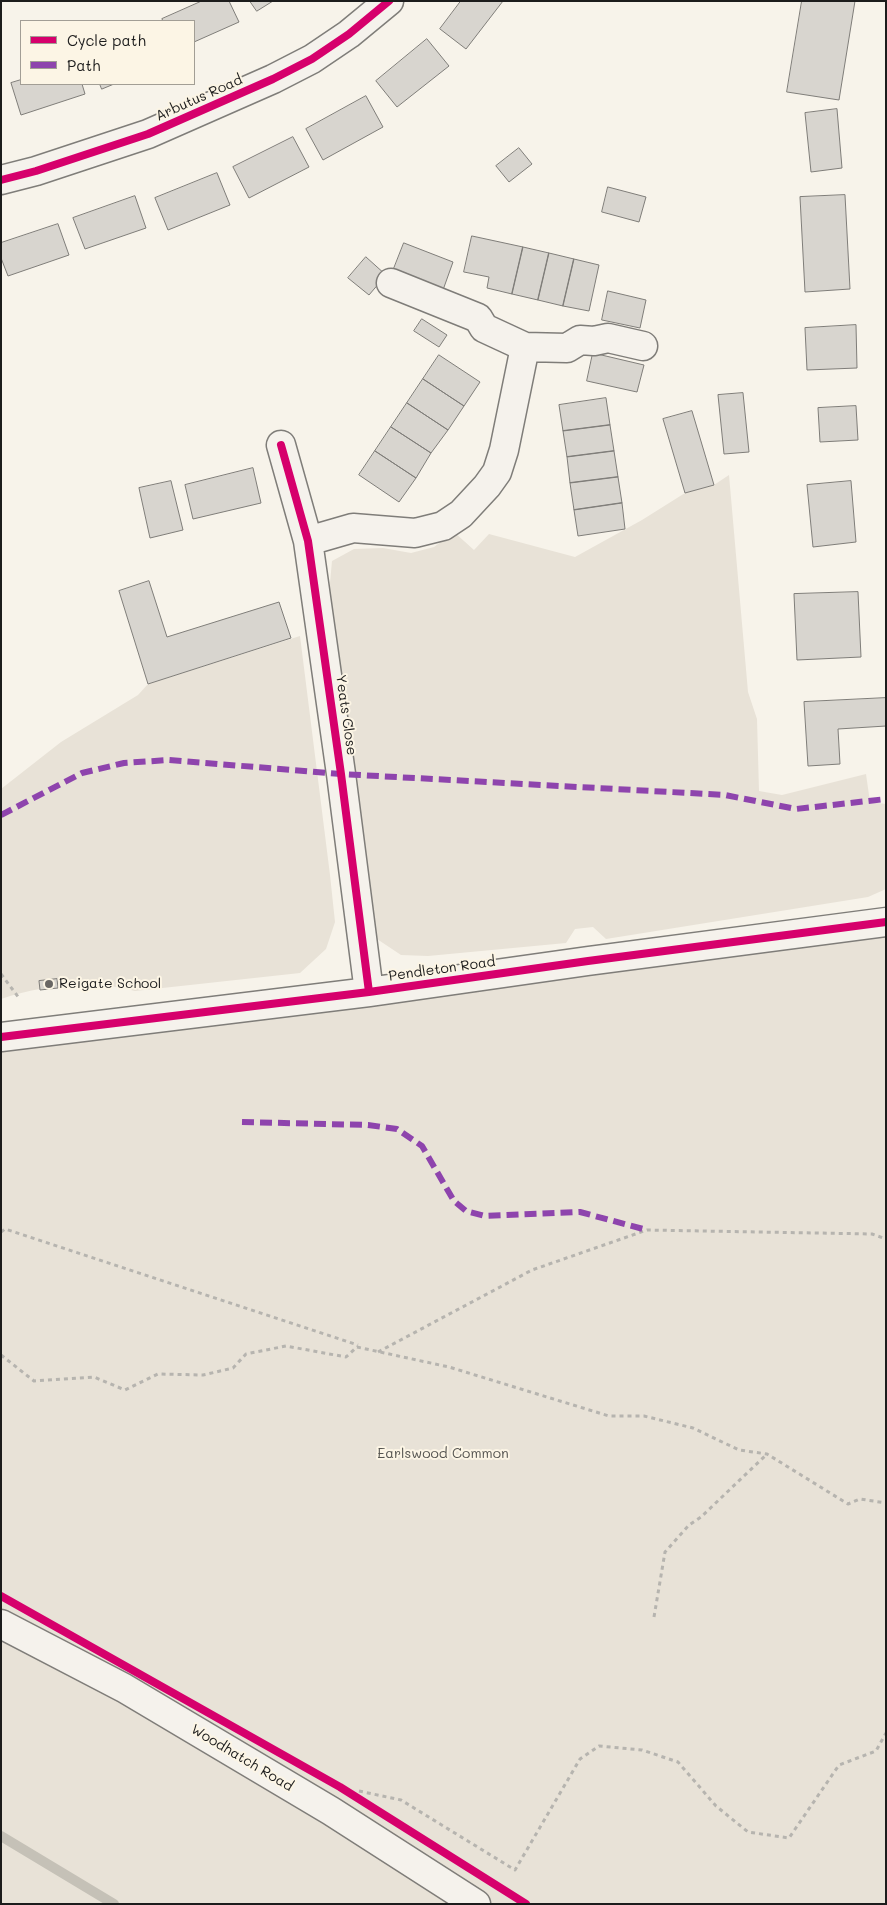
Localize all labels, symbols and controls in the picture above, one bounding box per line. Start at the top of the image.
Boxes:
legend [20,20,195,85]
text: Cycle path [67,30,146,50]
text: Path [67,55,101,75]
street label: Arbutus Road [153,71,245,125]
street label: Yeats Close [332,674,360,756]
street label: Pendleton Road [388,953,496,985]
place label: Reigate School [59,976,161,992]
marker: Reigate School [43,978,55,990]
park label: Earlswood Common [377,1446,509,1462]
street label: Woodhatch Road [188,1721,296,1795]

